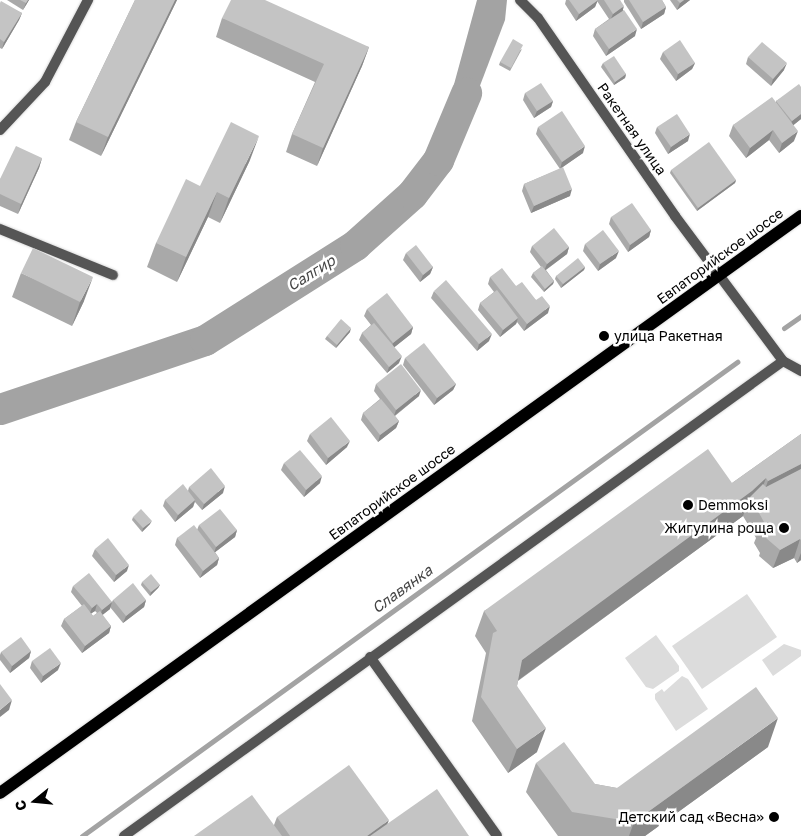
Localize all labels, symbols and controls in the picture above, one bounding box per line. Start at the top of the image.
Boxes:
street label: Ракетная улица [594,80,670,178]
street label: Евпаторийское шоссе [654,205,786,307]
water label: Салгир [284,251,338,295]
place label: улица Ракетная [614,328,723,344]
marker: улица Ракетная [598,330,610,342]
street label: Евпаторийское шоссе [326,441,458,543]
place label: Demmoksi [698,497,768,513]
marker: Demmoksi [682,499,694,511]
place label: Жигулина роща [664,520,774,536]
marker: Жигулина роща [778,522,790,534]
water label: Славянка [368,561,436,617]
north arrow [10,776,60,826]
text: С [11,798,30,813]
place label: Детский сад «Весна» [618,809,764,825]
marker: Детский сад «Весна» [768,811,780,823]

